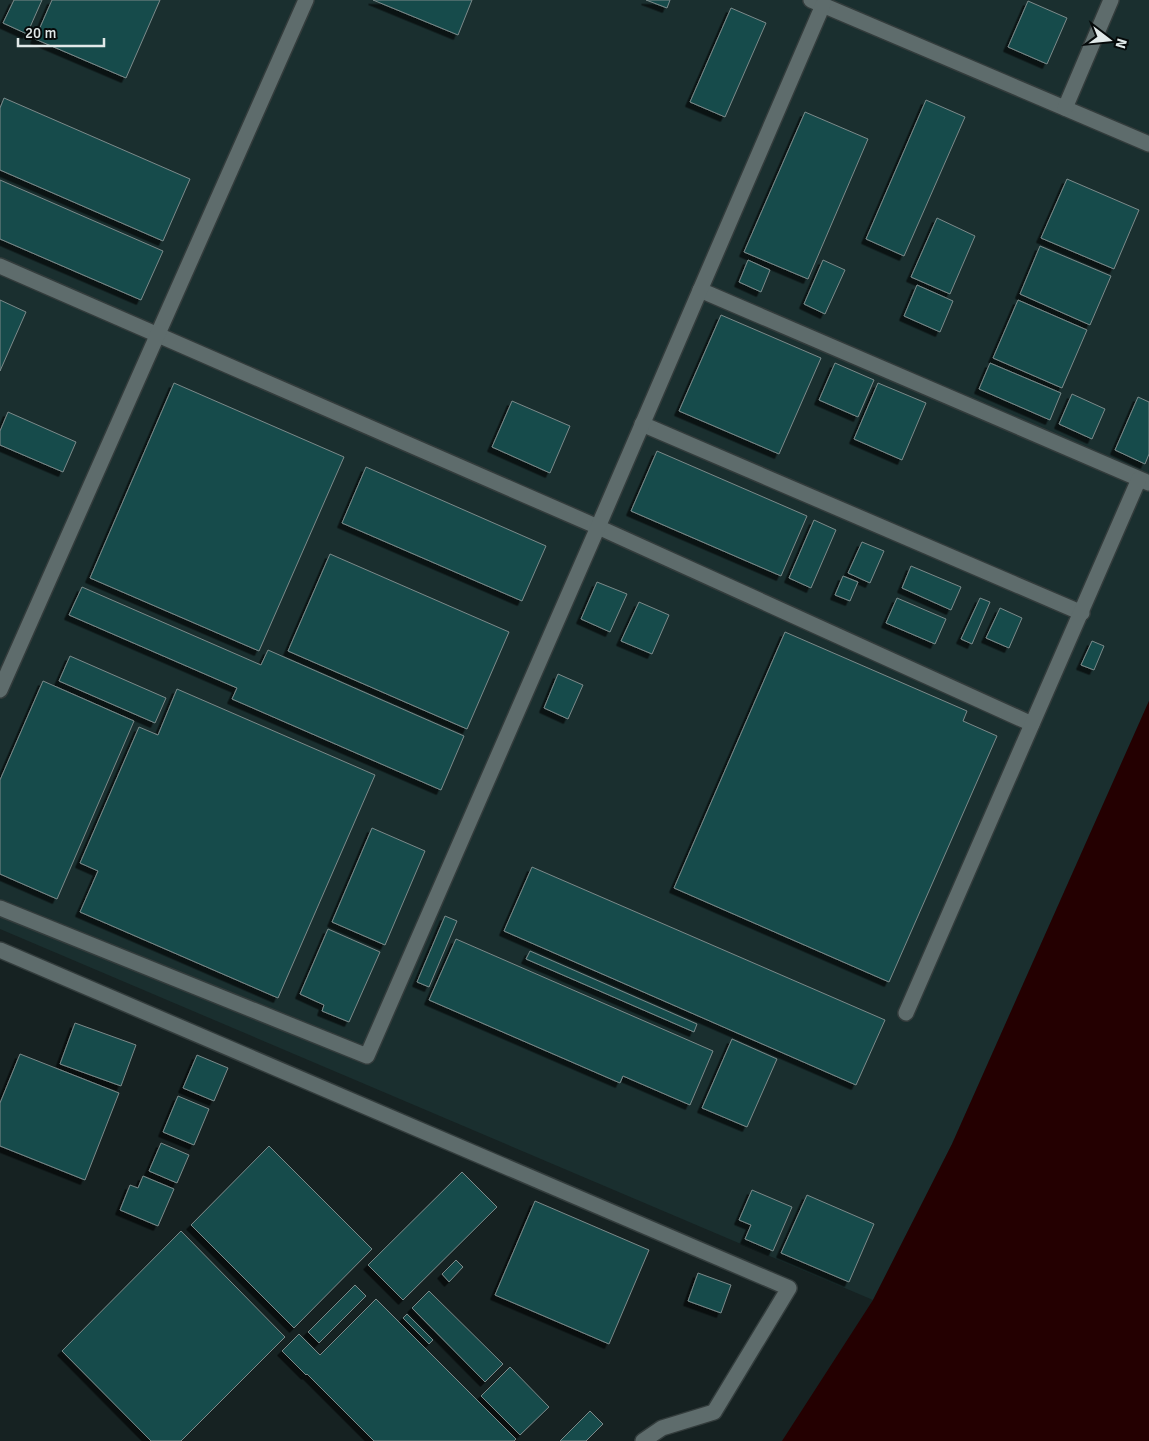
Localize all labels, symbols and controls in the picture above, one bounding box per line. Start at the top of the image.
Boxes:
scale bar [18,15,104,47]
north arrow [1084,15,1134,65]
text: 20 m [25,24,56,42]
text: N [1112,36,1131,50]

